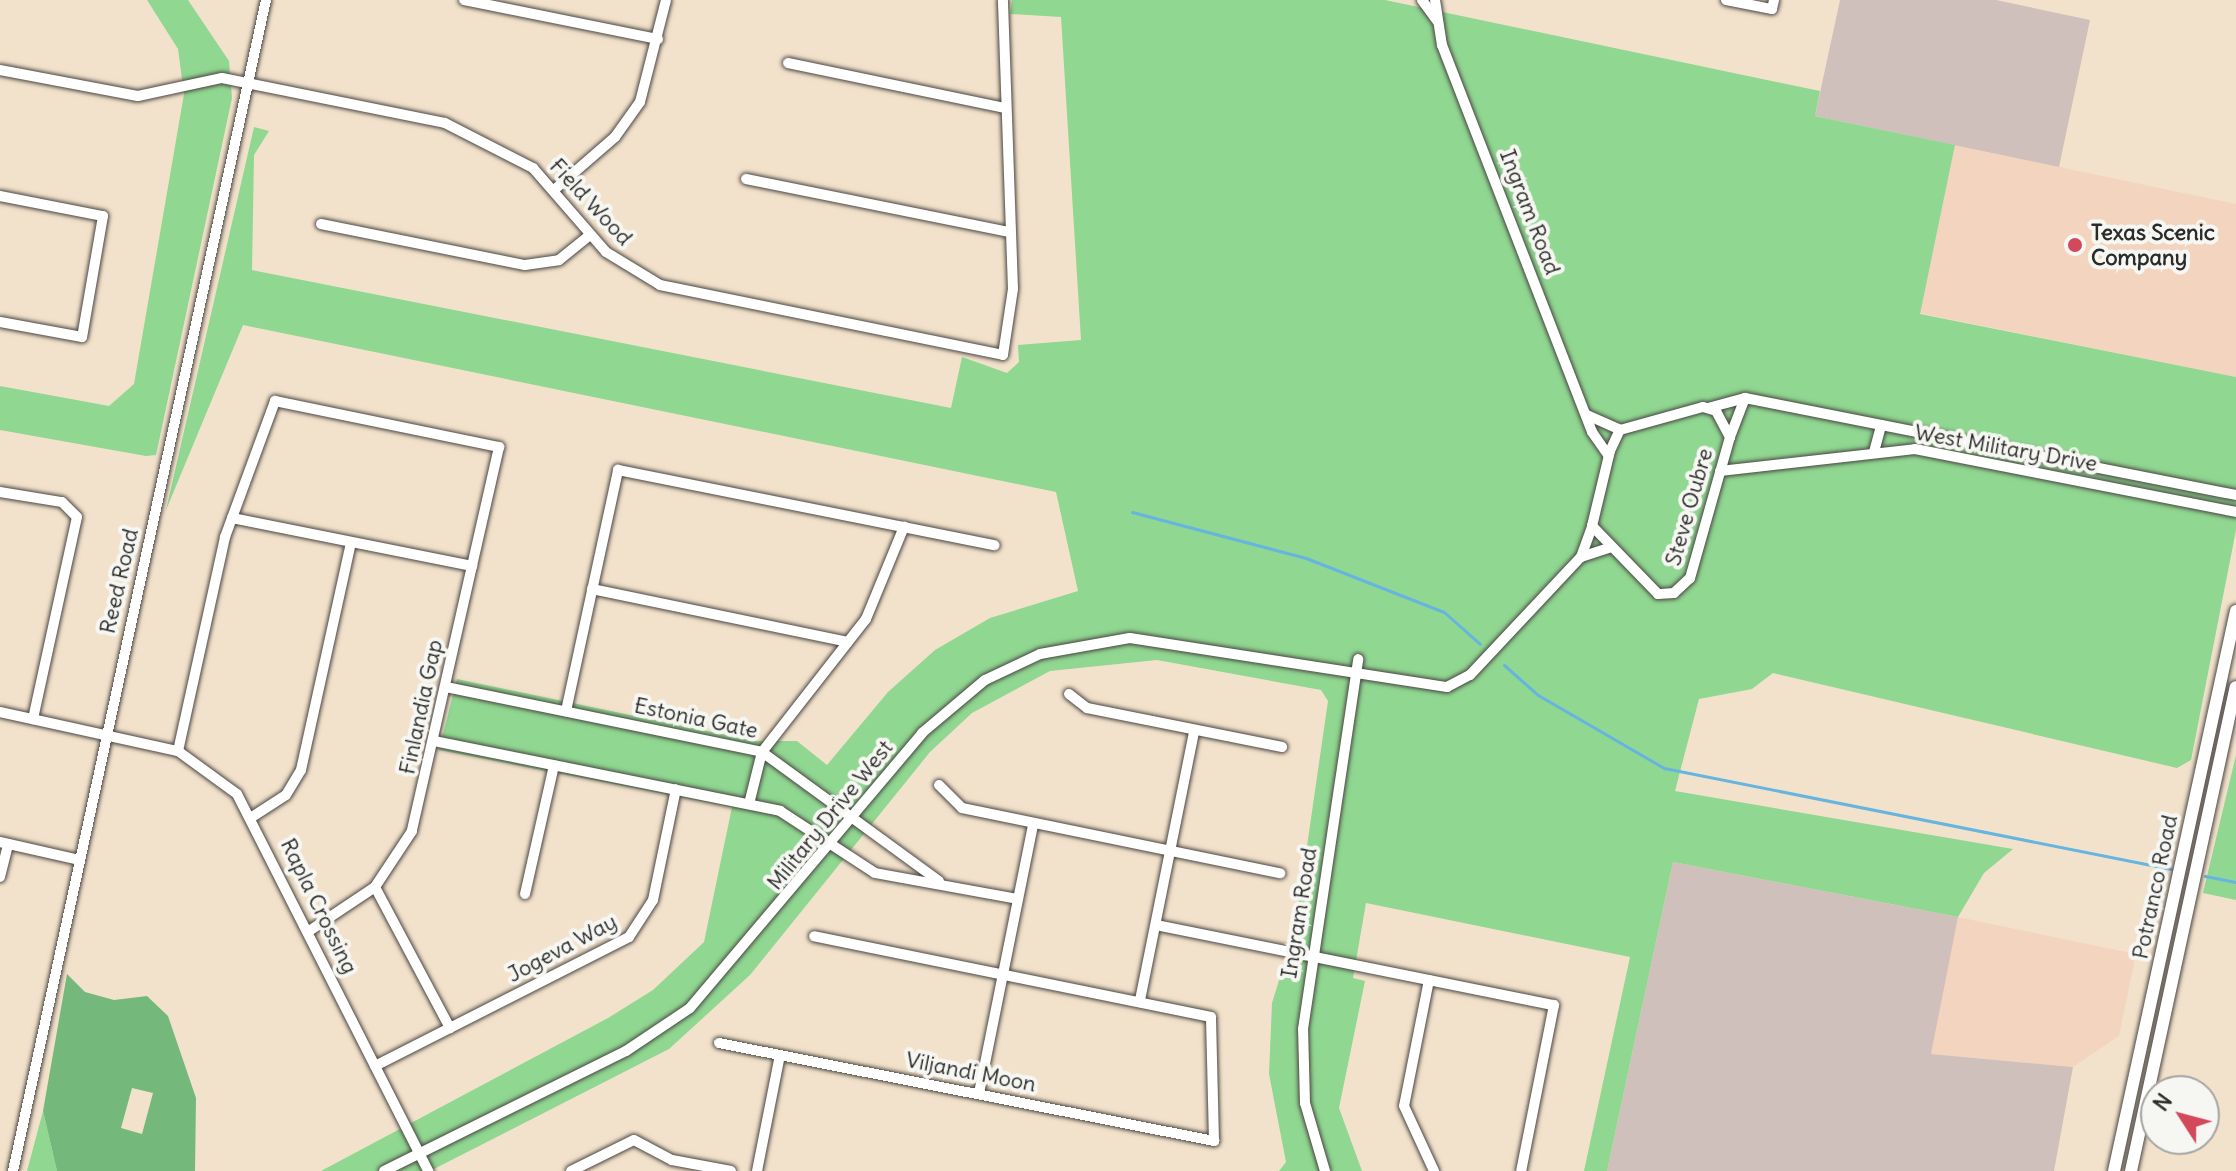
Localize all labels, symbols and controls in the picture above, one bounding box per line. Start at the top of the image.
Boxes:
street label: Ingram Road [1494,146,1566,278]
street label: Field Wood [544,153,638,251]
place label: Texas Scenic Company [2091,219,2215,270]
marker: Texas Scenic Company [2066,236,2084,254]
street label: West Military Drive [1913,419,2099,477]
street label: Steve Oubre [1660,445,1718,569]
street label: Reed Road [94,526,144,636]
street label: Finlandia Gap [394,637,448,777]
street label: Estonia Gate [632,692,760,744]
street label: Military Drive West [762,735,898,895]
street label: Potranco Road [2127,813,2183,961]
street label: Rapla Crossing [275,834,363,978]
street label: Ingram Road [1276,846,1322,980]
street label: Jogeva Way [503,908,621,988]
street label: Viljandi Moon [904,1046,1038,1098]
north arrow [2140,1075,2220,1155]
text: N [2146,1088,2178,1116]

